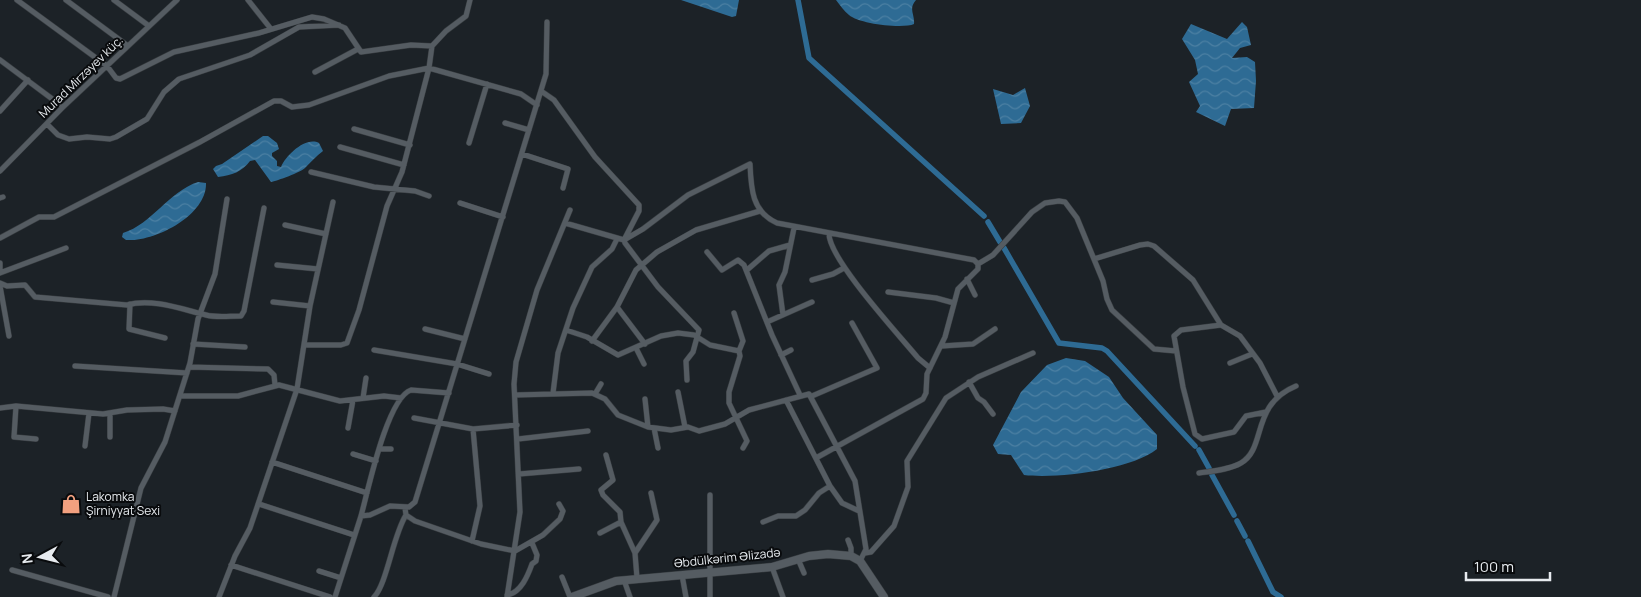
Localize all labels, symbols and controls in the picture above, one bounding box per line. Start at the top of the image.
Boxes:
street label: Murad Mirzəyev küç. [35,32,127,121]
place label: Lakomka Şirniyyat Sexi [86,488,160,519]
shop icon: Lakomka Şirniyyat Sexi [60,493,82,515]
north arrow [15,532,65,582]
street label: Əbdülkərim Əlizadə [673,543,781,572]
scale bar [1466,550,1550,582]
text: N [17,552,37,565]
text: 100 m [1474,556,1514,577]

